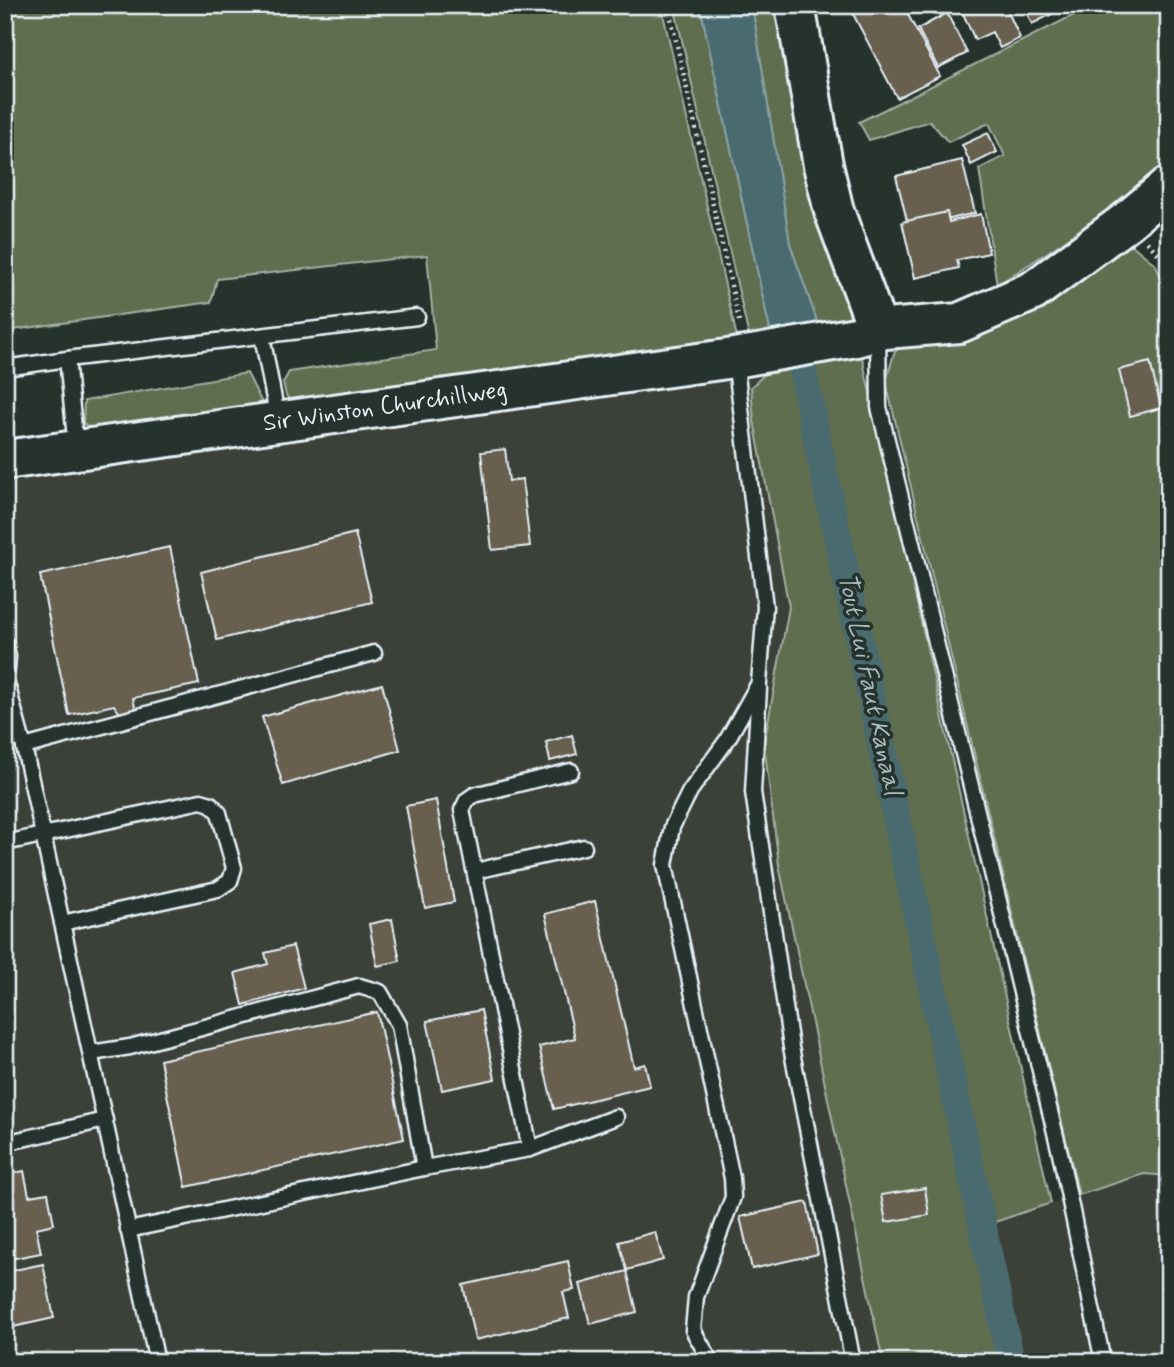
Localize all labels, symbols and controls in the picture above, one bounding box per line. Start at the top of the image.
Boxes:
street label: Sir Winston Churchillweg [261,375,509,439]
water label: Tout Lui Faut Kanaal [829,570,910,801]

